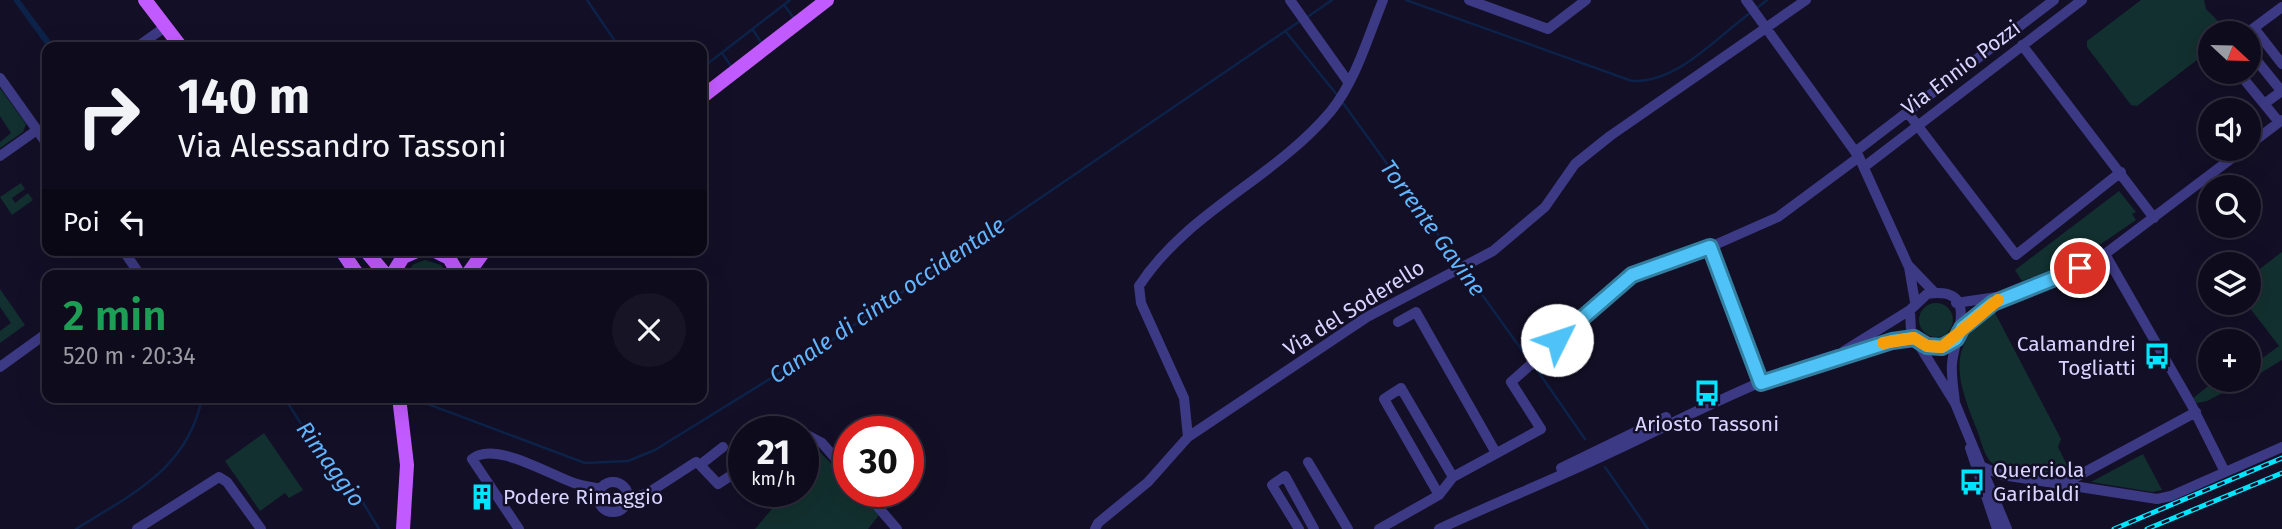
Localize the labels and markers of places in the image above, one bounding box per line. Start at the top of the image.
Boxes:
pin [2050,238,2110,298]
place label: Calamandrei Togliatti [2017,331,2136,381]
bus stop icon: Calamandrei Togliatti [2142,341,2172,371]
bus stop icon: Ariosto Tassoni [1692,378,1722,408]
place label: Ariosto Tassoni [1635,411,1779,437]
place label: Querciola Garibaldi [1993,457,2084,507]
bus stop icon: Querciola Garibaldi [1957,467,1987,497]
building icon: Podere Rimaggio [467,482,497,512]
place label: Podere Rimaggio [503,484,663,510]

